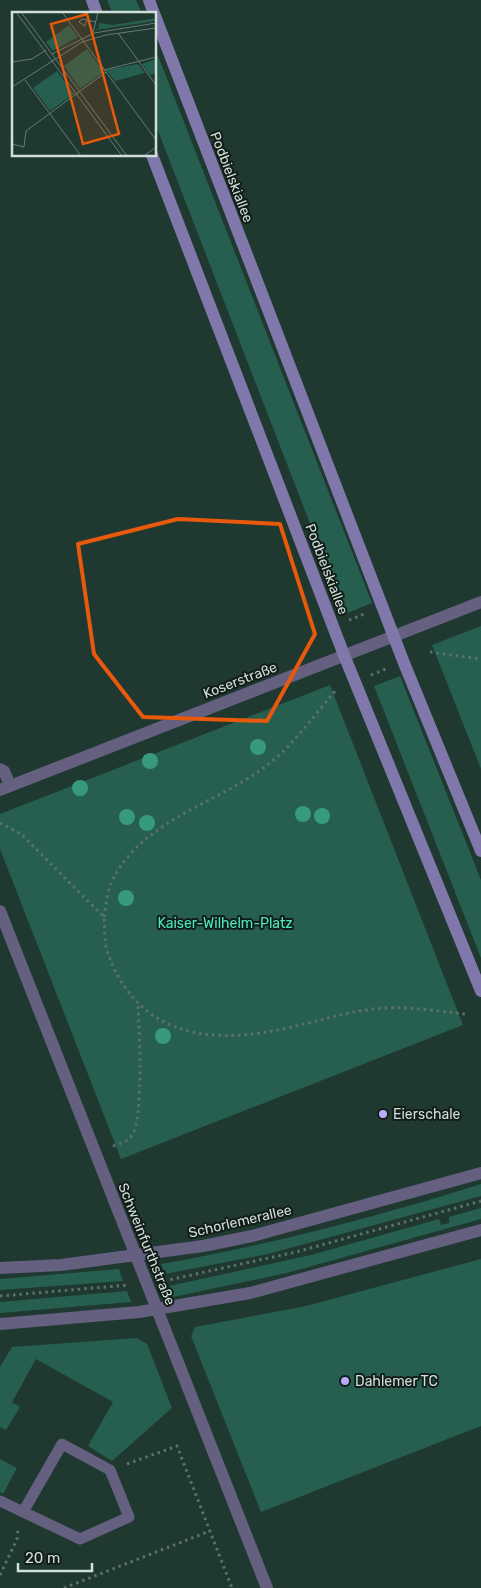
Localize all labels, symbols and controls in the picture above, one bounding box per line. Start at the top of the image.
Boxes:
inset map [12,12,156,156]
street label: Podbielskiallee [206,129,257,225]
street label: Podbielskiallee [301,521,352,617]
street label: Koserstraße [201,659,280,702]
park label: Kaiser-Wilhelm-Platz [157,915,293,932]
place label: Eierschale [393,1106,461,1123]
marker: Eierschale [377,1108,389,1120]
street label: Schweinfurthstraße [114,1181,179,1308]
street label: Schorlemerallee [187,1201,293,1242]
place label: Dahlemer TC [355,1373,438,1390]
marker: Dahlemer TC [339,1375,351,1387]
scale bar [18,1540,91,1572]
text: 20 m [25,1549,60,1567]

